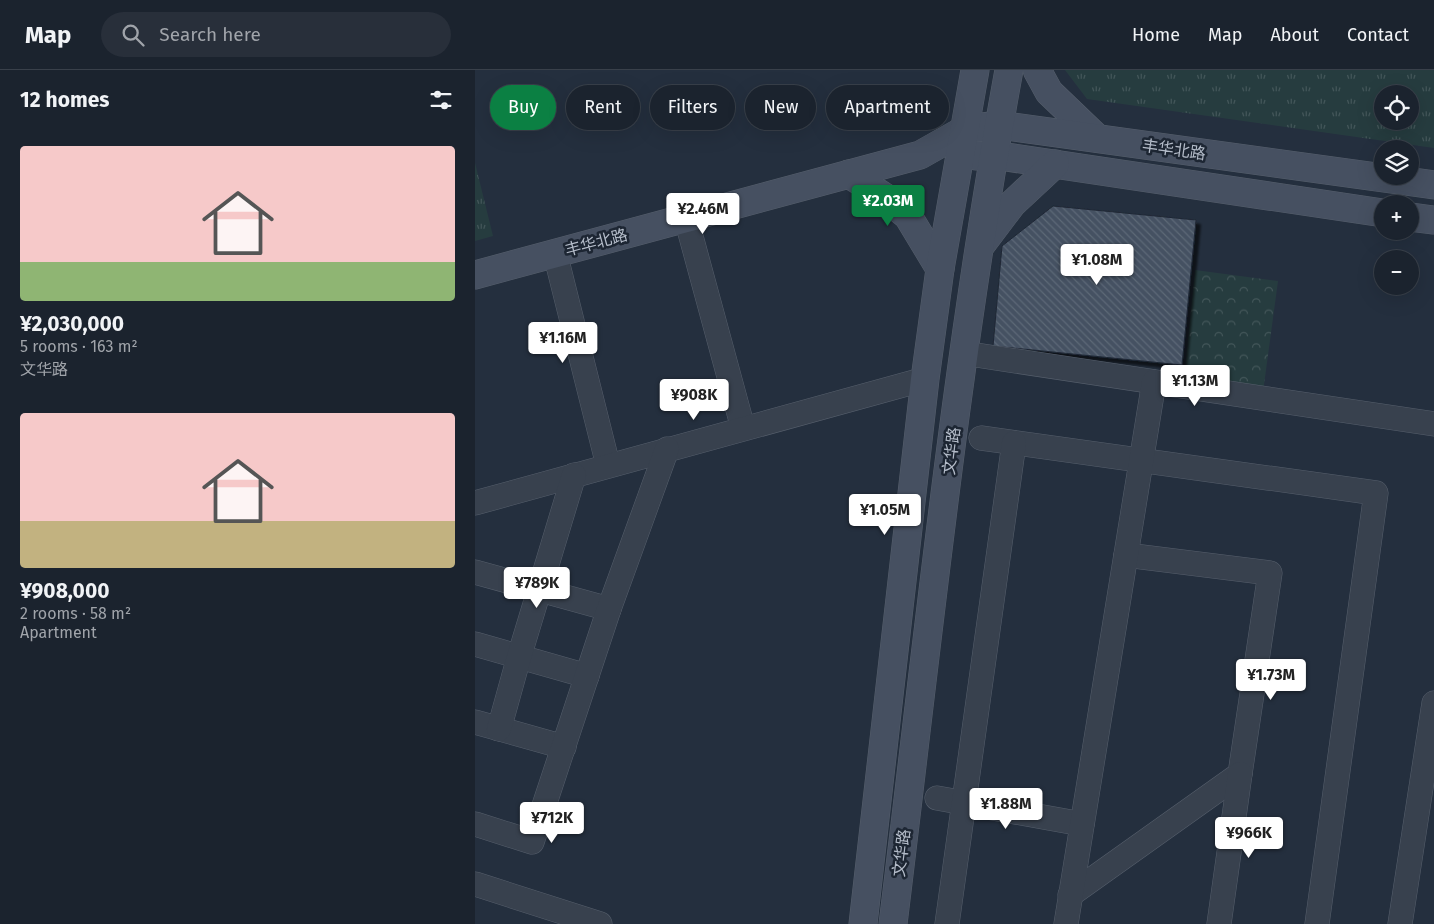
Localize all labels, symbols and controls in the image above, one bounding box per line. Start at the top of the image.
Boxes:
search box [101,12,451,57]
text: Map [25,21,71,49]
icon: search [119,21,147,49]
text: Search here [159,23,261,46]
text: Home [1132,24,1180,46]
text: Map [1208,24,1242,46]
text: About [1270,24,1319,46]
text: Contact [1347,24,1409,46]
chip: Buy [490,85,556,130]
chip: Rent [566,85,640,130]
chip: Filters [650,85,735,130]
chip: New [745,85,816,130]
chip: Apartment [826,85,949,130]
map controls [1374,85,1419,295]
button: locate [1374,85,1419,130]
icon: filters [427,86,455,114]
text: 12 homes [20,87,109,113]
street label: 丰华北路 [1141,136,1207,163]
button: layers [1374,140,1419,185]
icon: home [193,178,283,268]
pin: ¥2.03M [847,184,929,227]
text: ¥2.03M [863,191,913,210]
pin: ¥2.46M [662,192,744,235]
button: + [1374,195,1419,240]
text: ¥2.46M [677,199,729,218]
street label: 丰华北路 [563,225,630,260]
pin: ¥1.08M [1056,244,1138,286]
text: ¥1.08M [1072,250,1122,269]
button: − [1374,250,1419,295]
text: ¥2,030,000 [20,311,124,337]
pin: ¥1.16M [522,322,604,364]
text: ¥1.16M [539,328,587,347]
text: 5 rooms · 163 m² [20,337,138,356]
text: 文华路 [20,360,68,379]
pin: ¥1.13M [1154,364,1236,407]
text: ¥1.13M [1172,371,1218,390]
pin: ¥908K [659,378,729,421]
text: ¥908K [671,385,717,404]
street label: 文华路 [939,426,964,476]
icon: home [193,446,283,536]
pin: ¥1.05M [844,494,926,536]
text: ¥1.05M [860,500,910,519]
pin: ¥789K [502,566,572,609]
text: ¥789K [515,573,559,592]
text: ¥908,000 [20,578,109,604]
text: 2 rooms · 58 m² [20,604,131,623]
text: Apartment [20,623,97,642]
pin: ¥1.73M [1230,658,1312,701]
text: ¥1.73M [1247,665,1295,684]
pin: ¥1.88M [965,788,1047,830]
text: ¥1.88M [980,794,1032,813]
pin: ¥712K [517,802,587,844]
text: ¥712K [531,808,573,827]
pin: ¥966K [1214,816,1284,859]
text: ¥966K [1226,823,1272,842]
street label: 文华路 [889,828,914,878]

